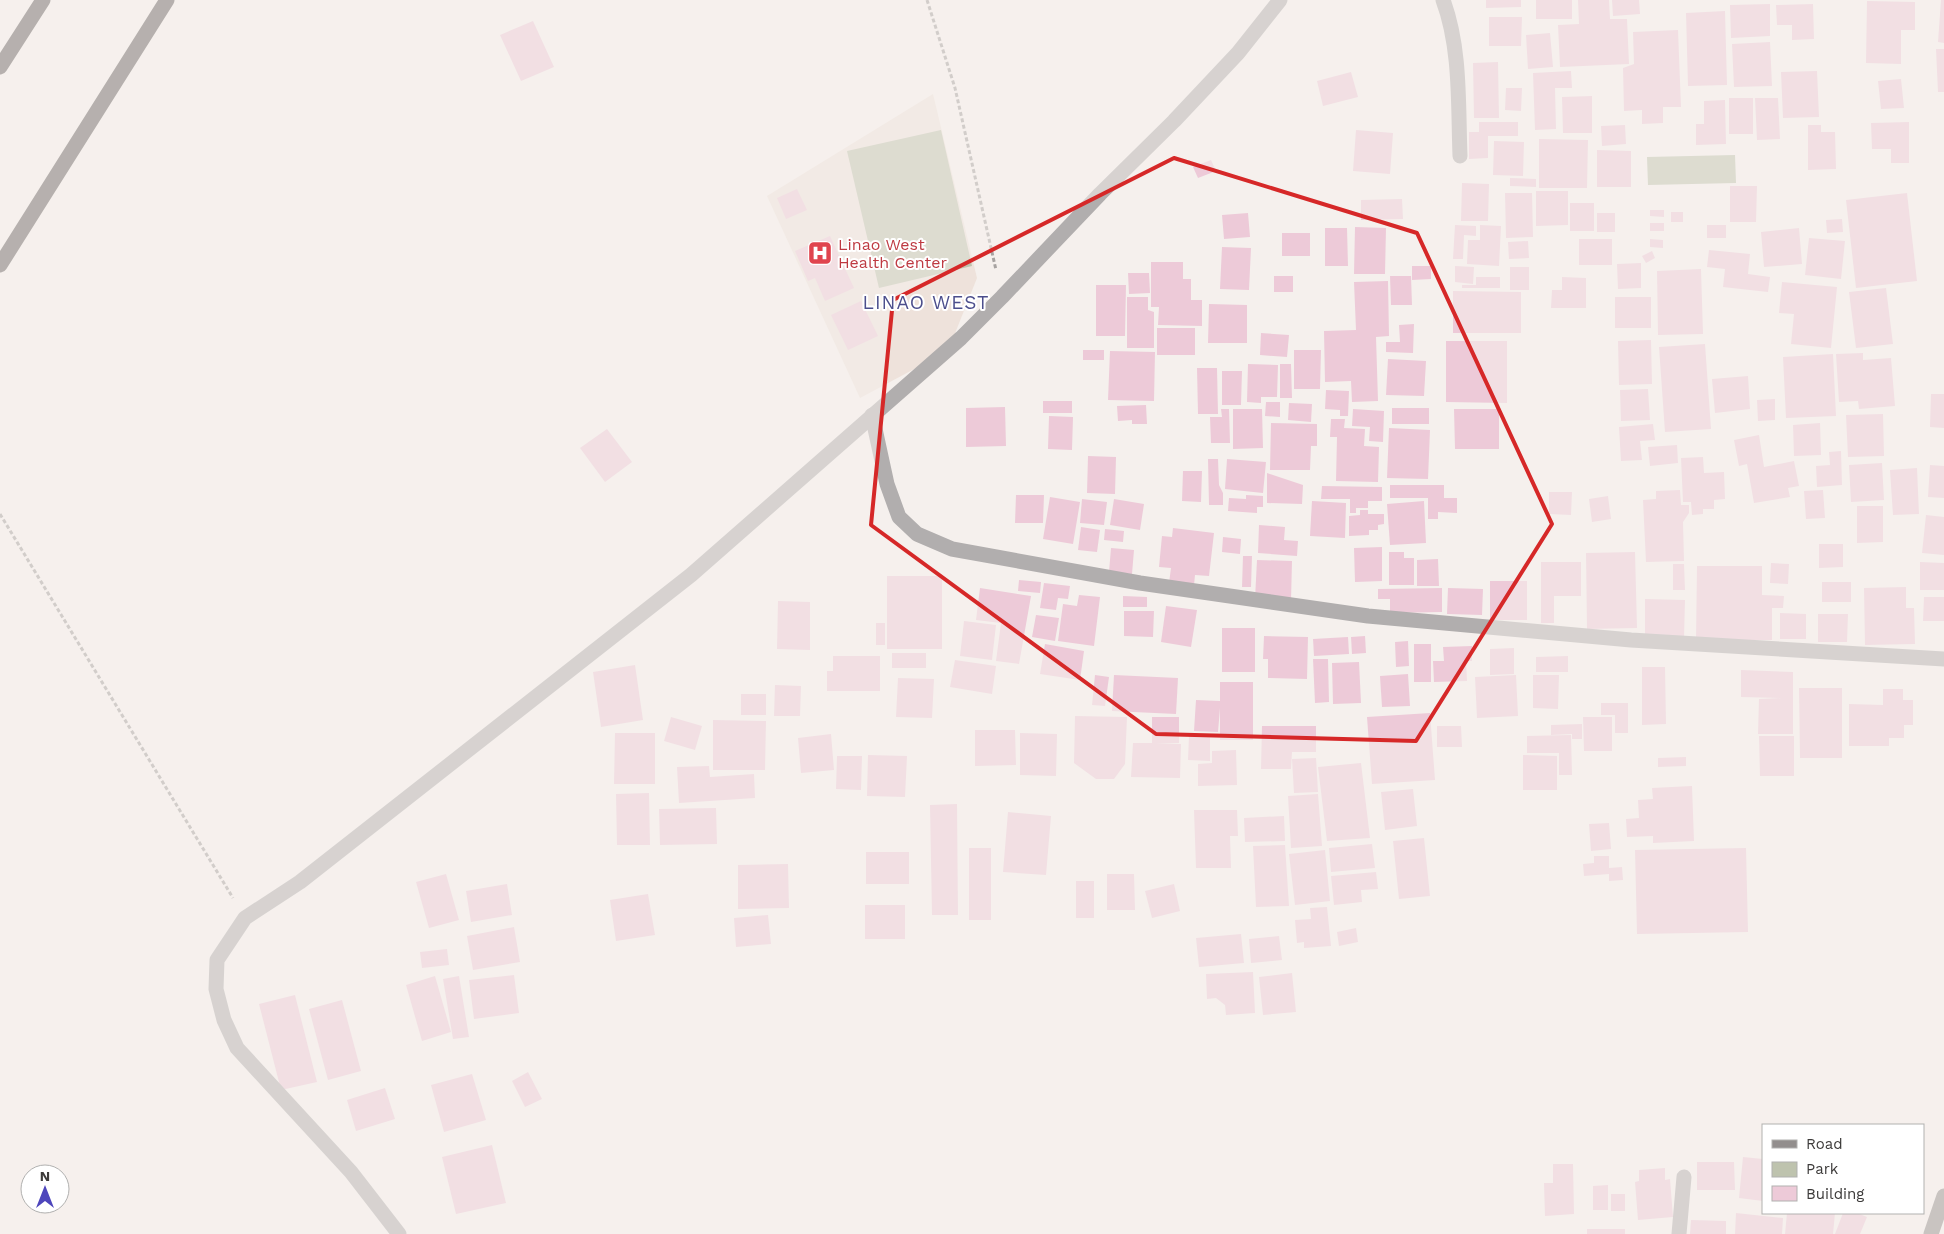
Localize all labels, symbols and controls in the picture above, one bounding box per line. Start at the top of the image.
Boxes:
place label: Linao West Health Center [838,235,947,272]
hospital icon: Linao West Health Center [807,240,833,266]
district label: LINAO WEST [863,291,989,314]
legend [1762,1124,1924,1214]
text: Road [1806,1135,1843,1153]
text: Park [1806,1160,1839,1178]
north arrow [20,1164,70,1214]
text: N [40,1168,50,1184]
text: Building [1806,1185,1864,1203]

